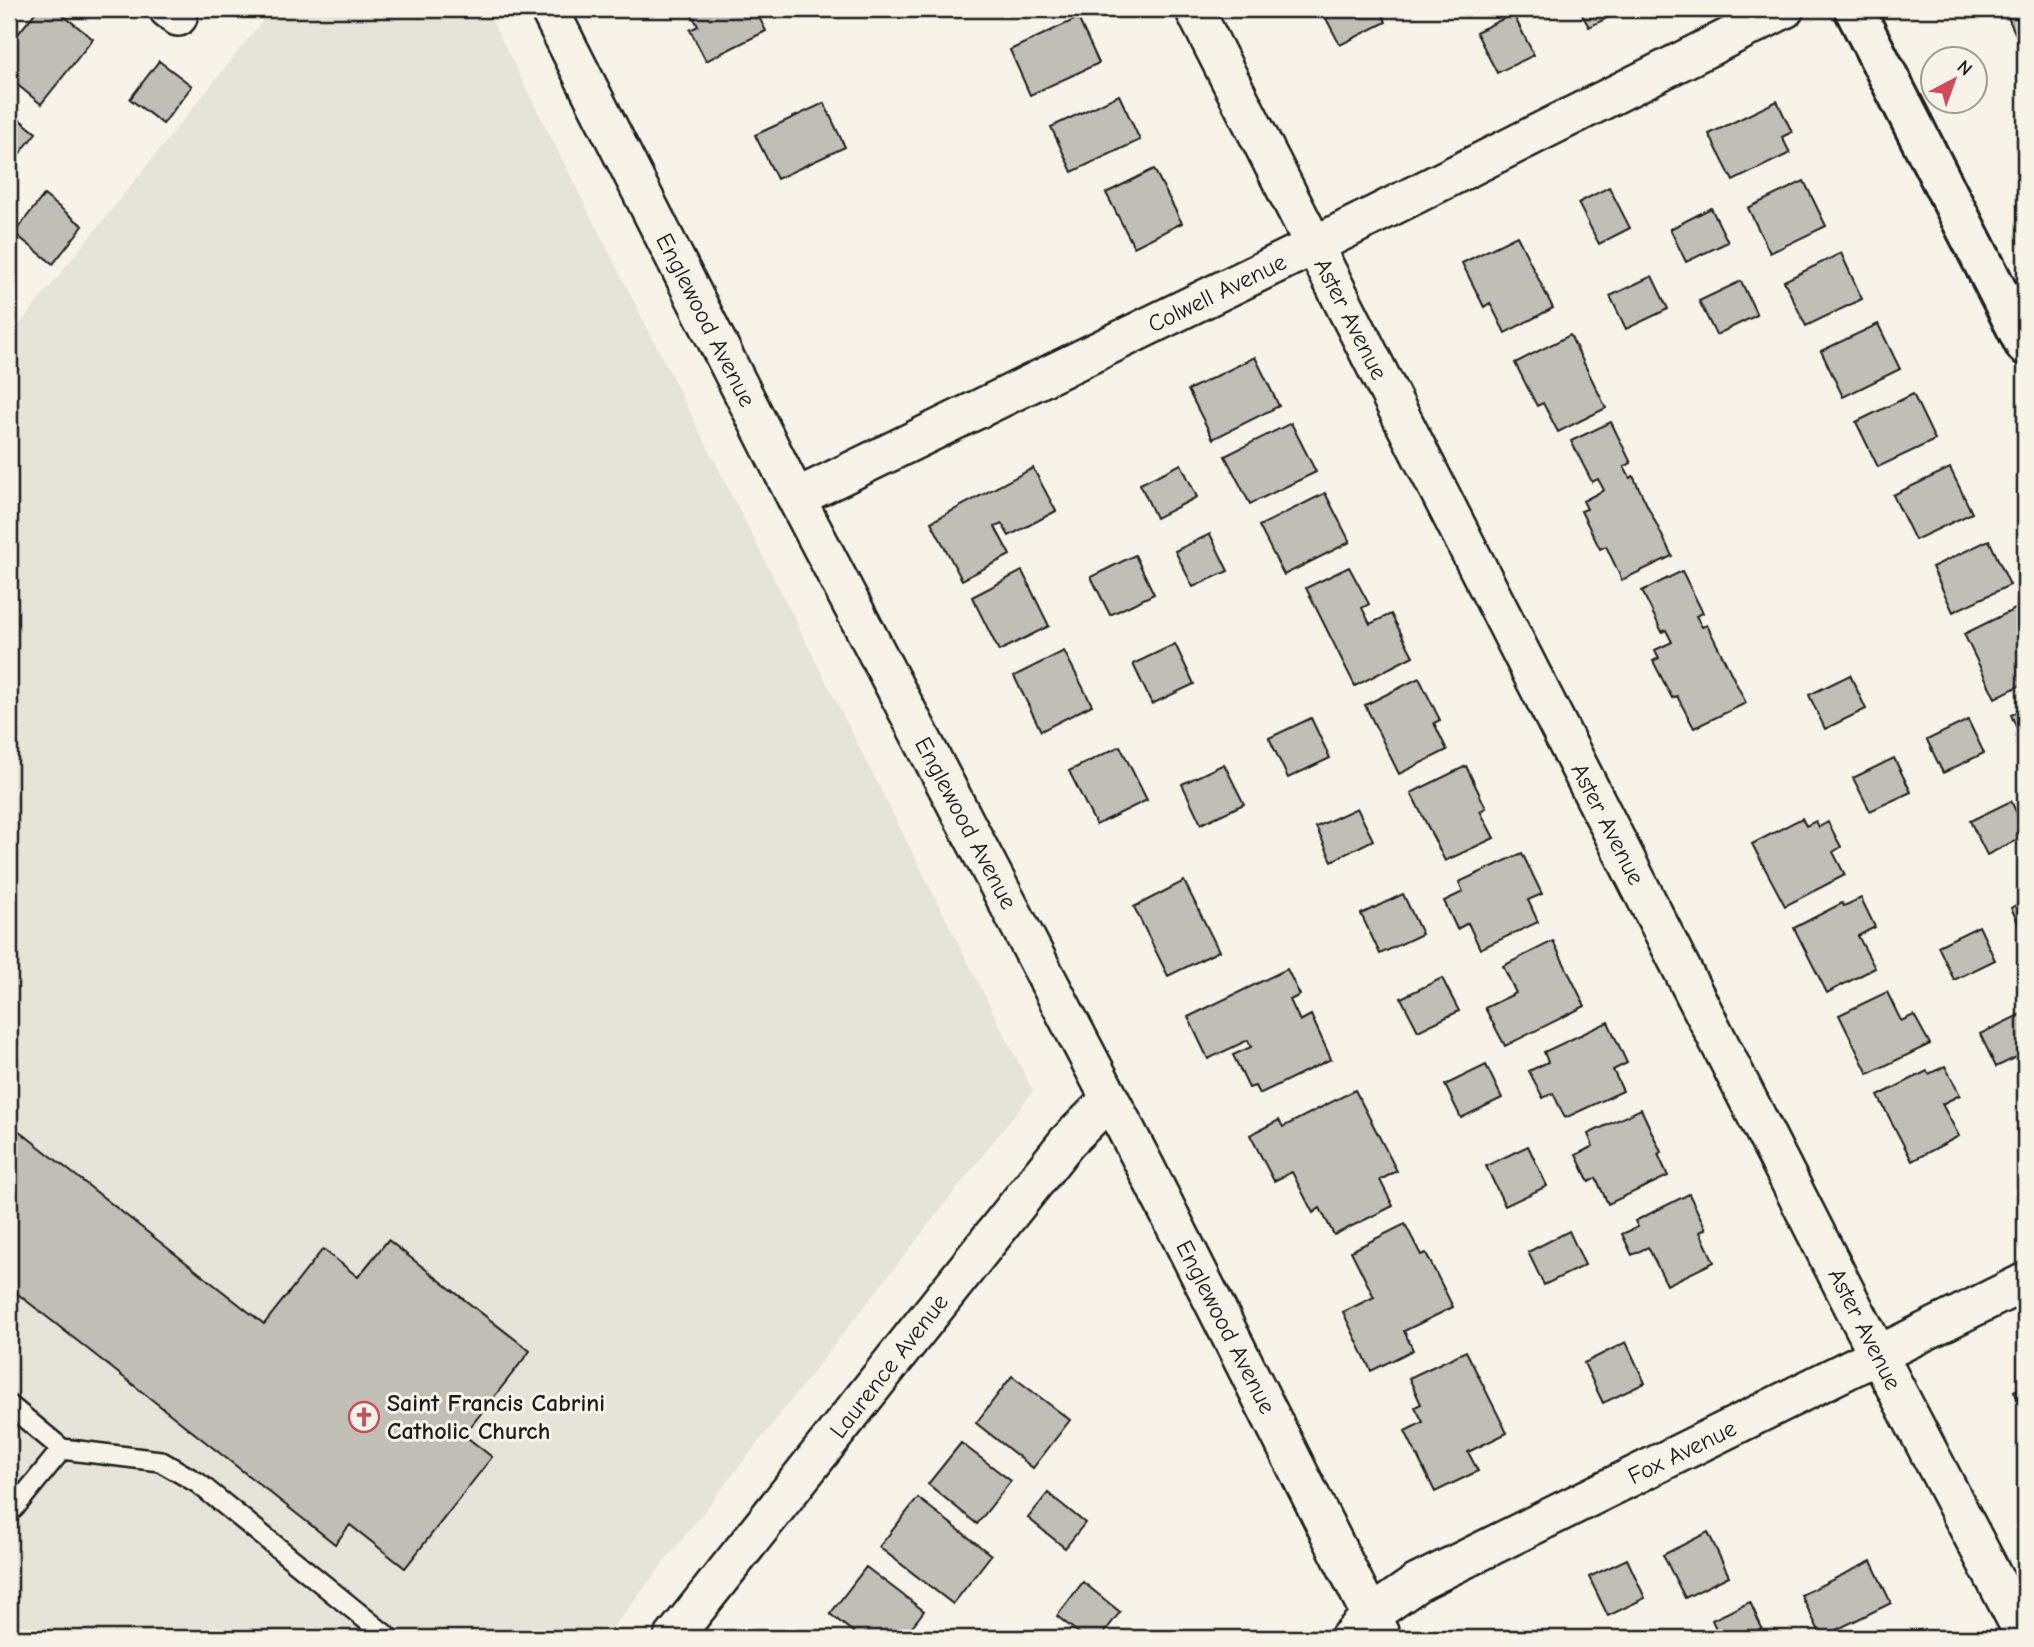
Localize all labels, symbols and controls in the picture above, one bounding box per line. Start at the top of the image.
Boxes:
north arrow [1918,46,1988,116]
text: N [1953,56,1976,80]
street label: Englewood Avenue [650,229,762,411]
street label: Colwell Avenue [1143,247,1291,339]
street label: Aster Avenue [1308,254,1394,384]
street label: Englewood Avenue [909,732,1023,914]
street label: Aster Avenue [1565,759,1651,889]
street label: Englewood Avenue [1170,1236,1282,1418]
street label: Aster Avenue [1822,1264,1908,1394]
street label: Laurence Avenue [824,1288,954,1444]
place label: Saint Francis Cabrini Catholic Church [387,1389,605,1445]
church icon: Saint Francis Cabrini Catholic Church [347,1400,381,1434]
street label: Fox Avenue [1623,1414,1741,1490]

